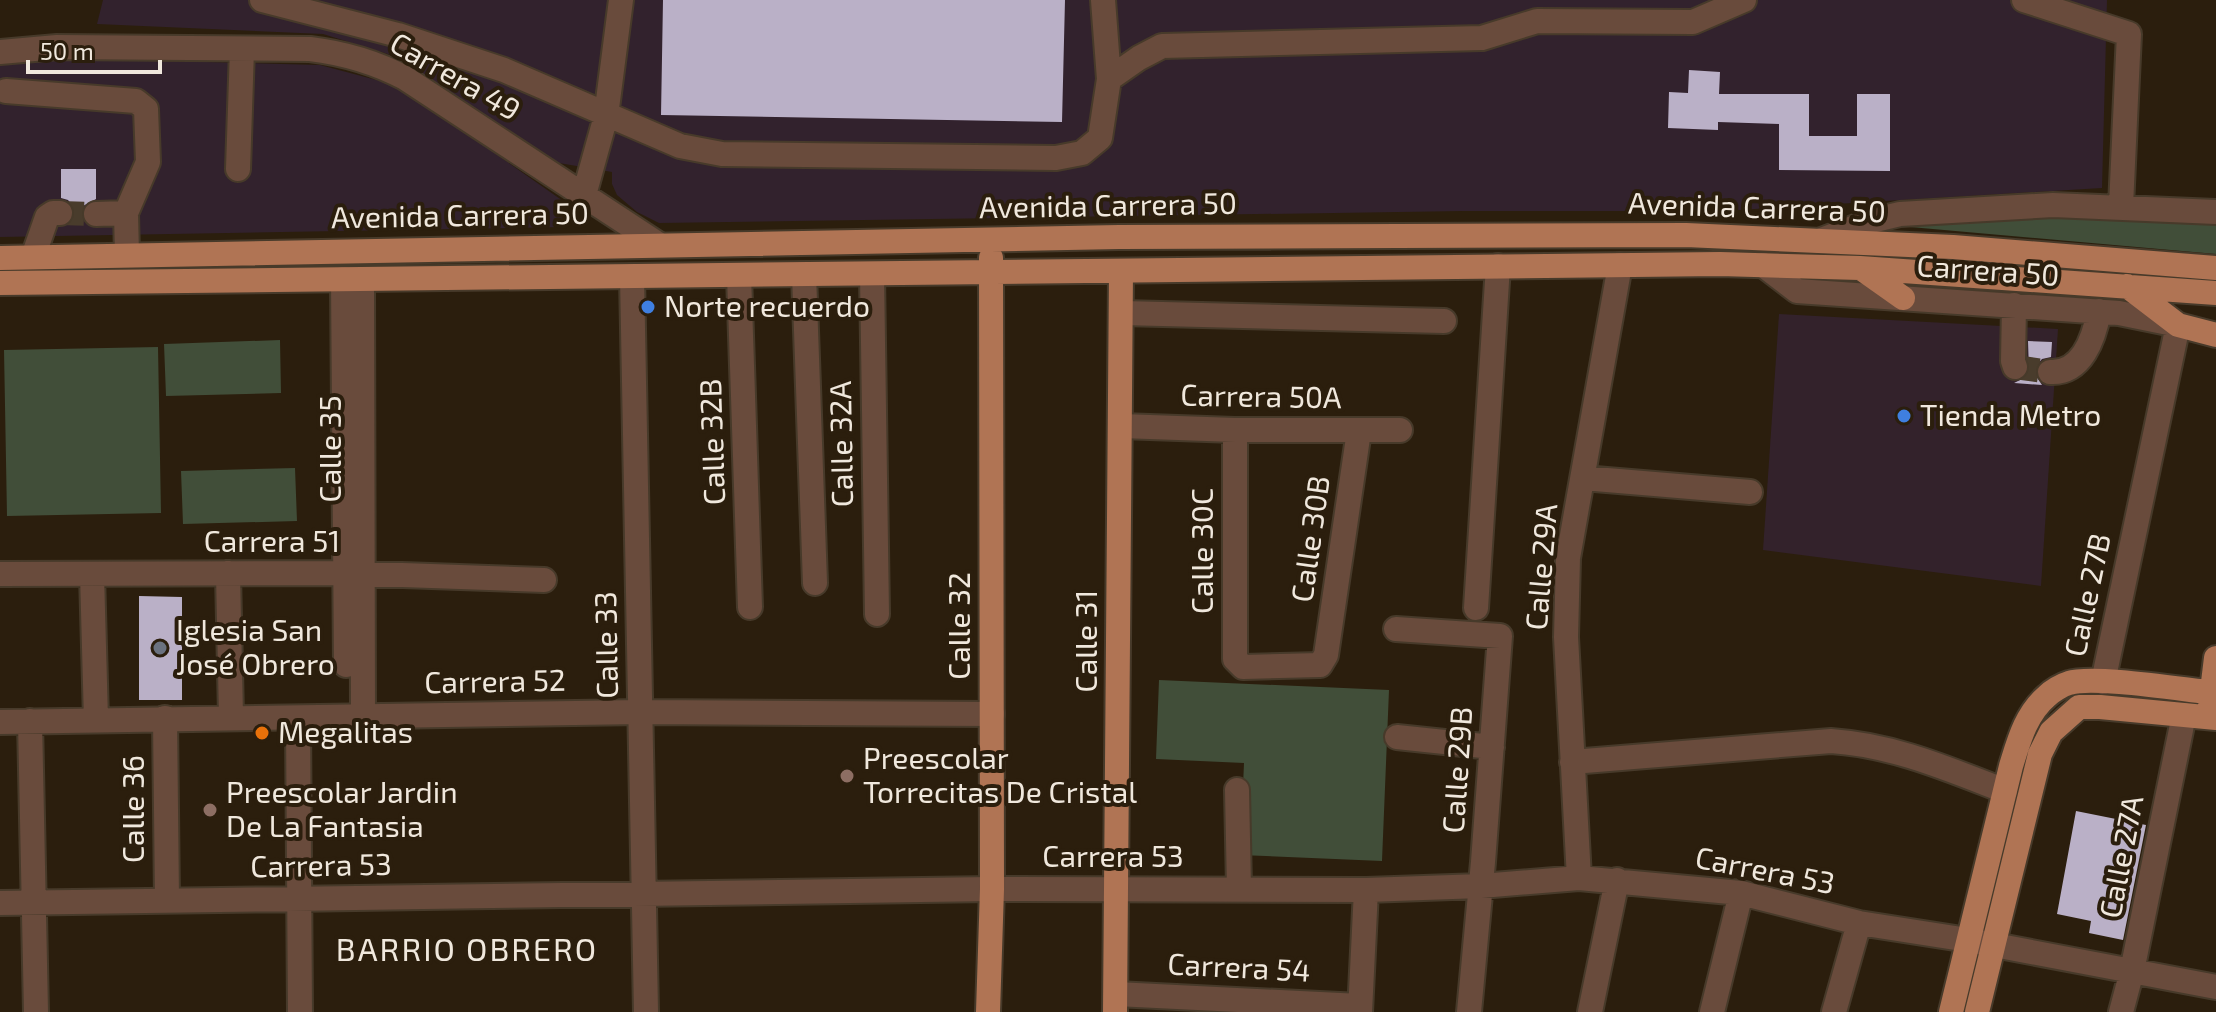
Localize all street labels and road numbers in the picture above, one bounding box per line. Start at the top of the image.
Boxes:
street label: Carrera 49 [385,24,527,127]
street label: Avenida Carrera 50 [979,184,1237,224]
street label: Avenida Carrera 50 [1628,184,1887,228]
street label: Avenida Carrera 50 [331,194,589,234]
street label: Carrera 50 [1916,246,2061,292]
street label: Carrera 50A [1180,376,1342,414]
street label: Calle 32B [691,378,731,506]
street label: Calle 32A [821,380,859,508]
street label: Calle 35 [311,396,347,502]
street label: Calle 30B [1282,473,1336,604]
street label: Calle 30C [1183,488,1219,614]
street label: Calle 29A [1517,502,1563,632]
street label: Carrera 51 [204,522,340,558]
street label: Calle 27B [2055,530,2117,659]
street label: Calle 32 [940,572,976,680]
street label: Calle 31 [1067,590,1103,692]
street label: Calle 33 [586,591,624,699]
street label: Carrera 52 [424,661,566,699]
street label: Calle 29B [1434,705,1478,834]
street label: Calle 36 [114,755,150,863]
street label: Calle 27A [2091,792,2150,921]
street label: Carrera 53 [1042,837,1184,873]
street label: Carrera 53 [1693,838,1838,900]
street label: Carrera 53 [250,845,392,883]
street label: Carrera 54 [1167,944,1311,988]

